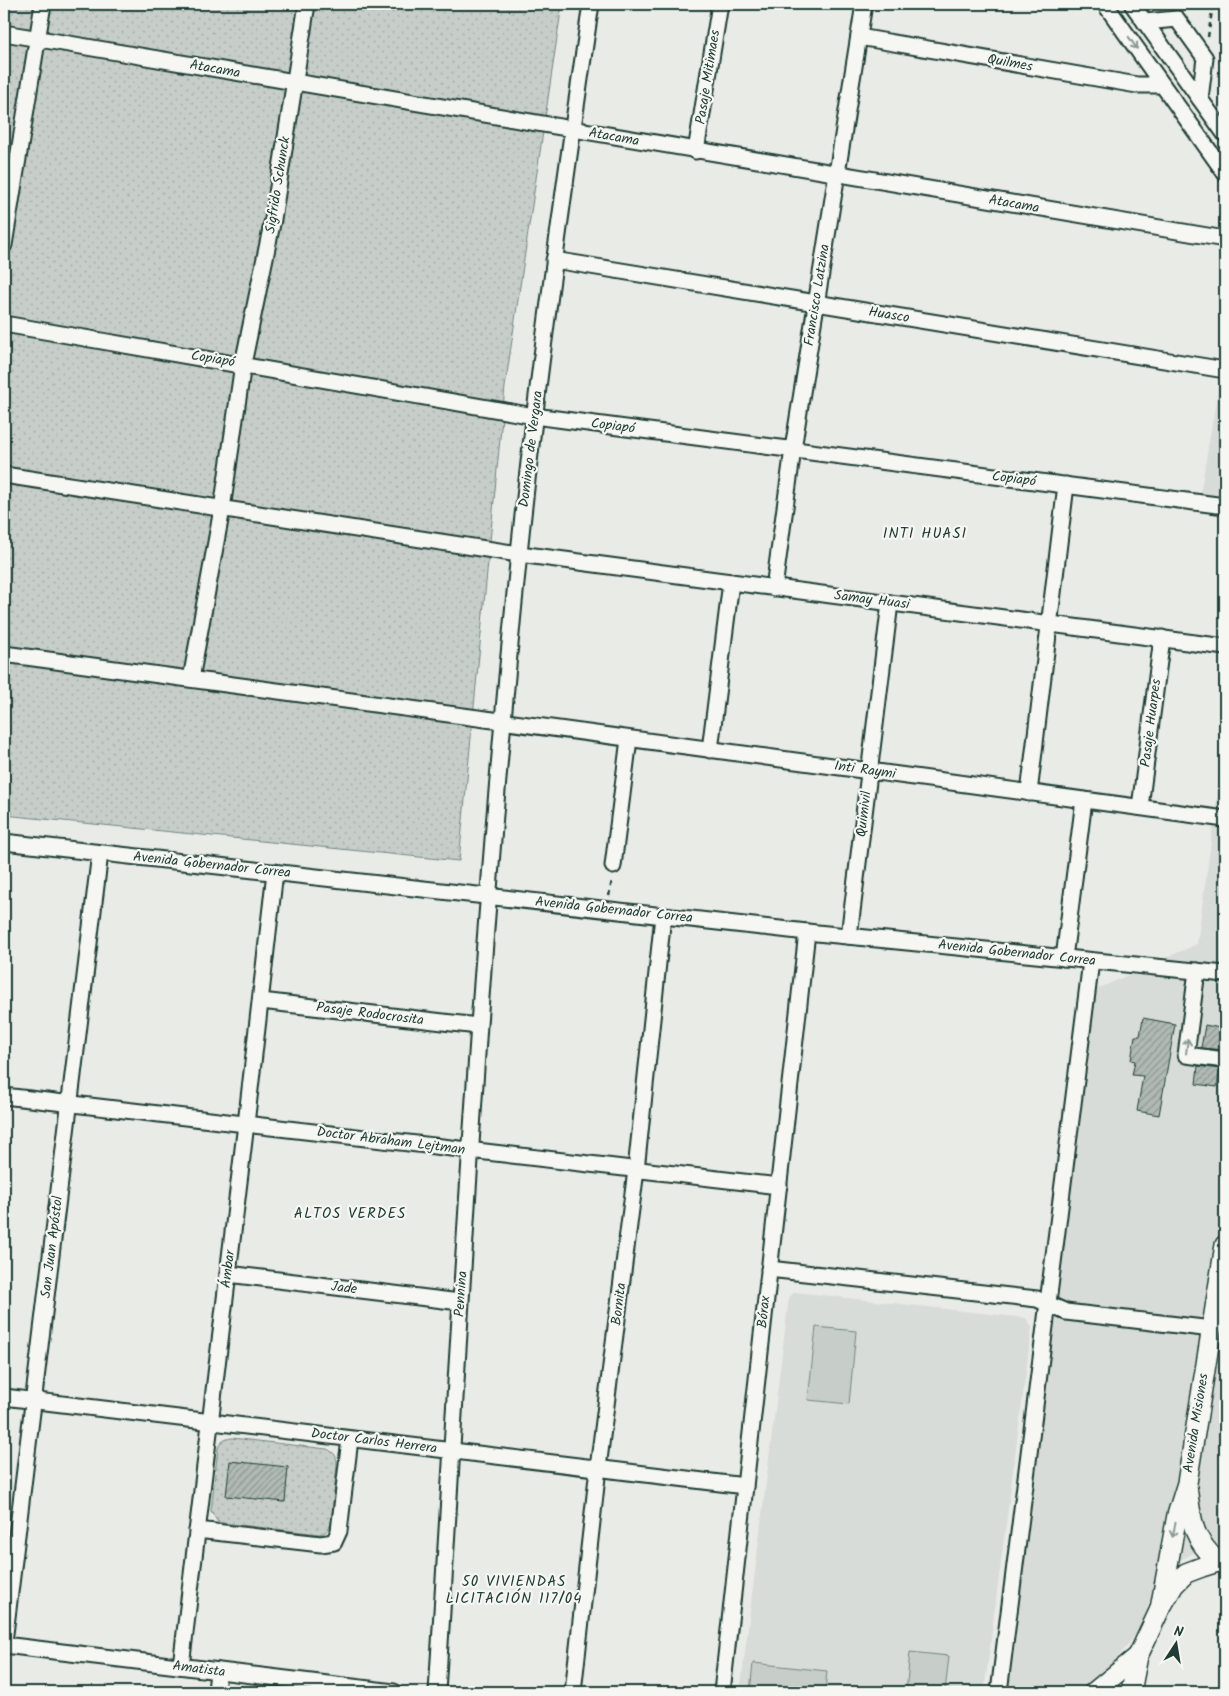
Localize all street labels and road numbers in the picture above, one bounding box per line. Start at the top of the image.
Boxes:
street label: Pasaje Mitimaes [690,28,726,126]
street label: Quilmes [985,48,1035,78]
street label: Atacama [188,54,242,84]
street label: Atacama [587,122,641,152]
street label: Sigfrido Schunck [259,135,297,235]
street label: Atacama [987,189,1041,219]
street label: Francisco Latzina [798,242,836,348]
street label: Huasco [867,301,911,329]
street label: Copiapó [189,345,237,373]
street label: Domingo de Vergara [513,389,549,509]
street label: Copiapó [590,412,637,440]
street label: Copiapó [991,465,1038,493]
street label: Samay Huasi [833,584,912,616]
street label: Pasaje Huarpes [1135,678,1167,768]
street label: Inti Raymi [833,755,898,785]
street label: Quimivil [850,789,878,838]
street label: Avenida Gobernador Correa [132,846,292,884]
street label: Avenida Gobernador Correa [534,891,694,929]
street label: Avenida Gobernador Correa [937,934,1097,972]
street label: Pasaje Rodocrosita [315,996,425,1032]
street label: Doctor Abraham Lejtman [315,1121,467,1161]
street label: San Juan Apóstol [35,1194,69,1299]
street label: Ámbar [215,1247,241,1289]
street label: Pennina [448,1270,474,1318]
street label: Jade [330,1275,359,1301]
street label: Bornita [605,1281,633,1327]
street label: Bórax [751,1294,777,1329]
street label: Avenida Misiones [1177,1372,1215,1474]
street label: Doctor Carlos Herrera [310,1422,438,1460]
street label: Amatista [171,1655,227,1683]

